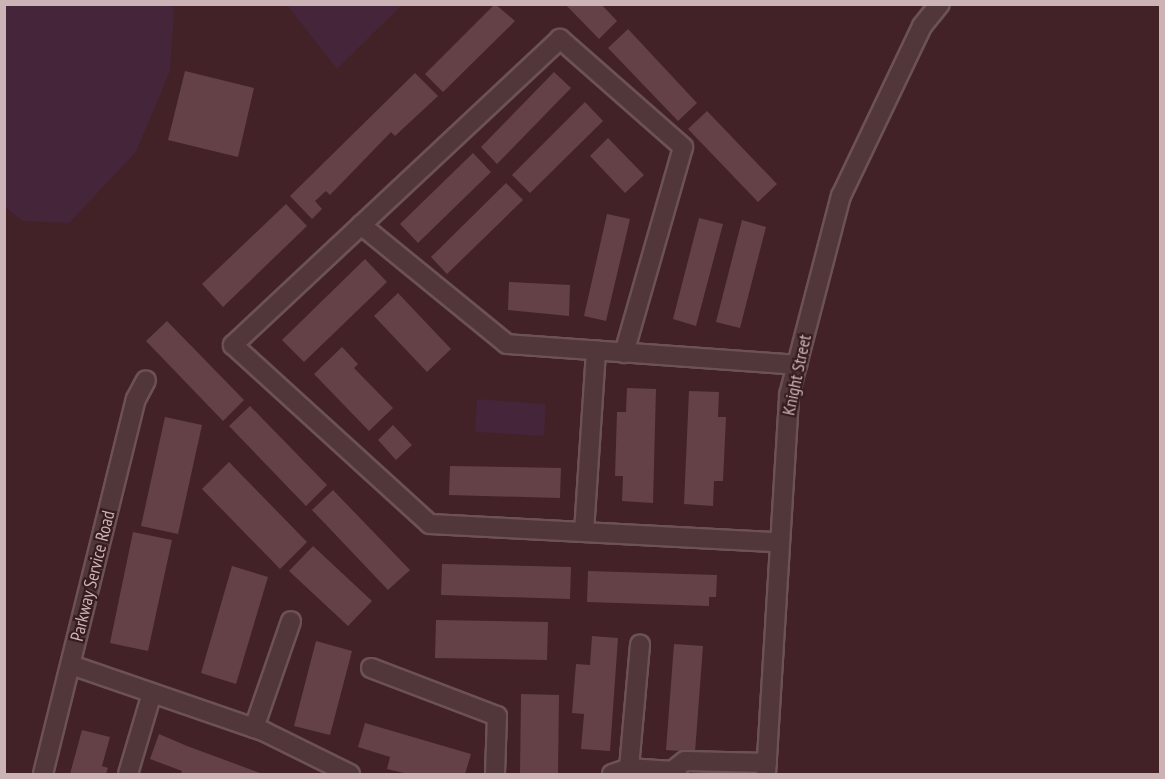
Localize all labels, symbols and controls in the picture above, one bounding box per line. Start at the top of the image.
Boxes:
street label: Knight Street [778,333,816,417]
street label: Parkway Service Road [66,508,120,644]

